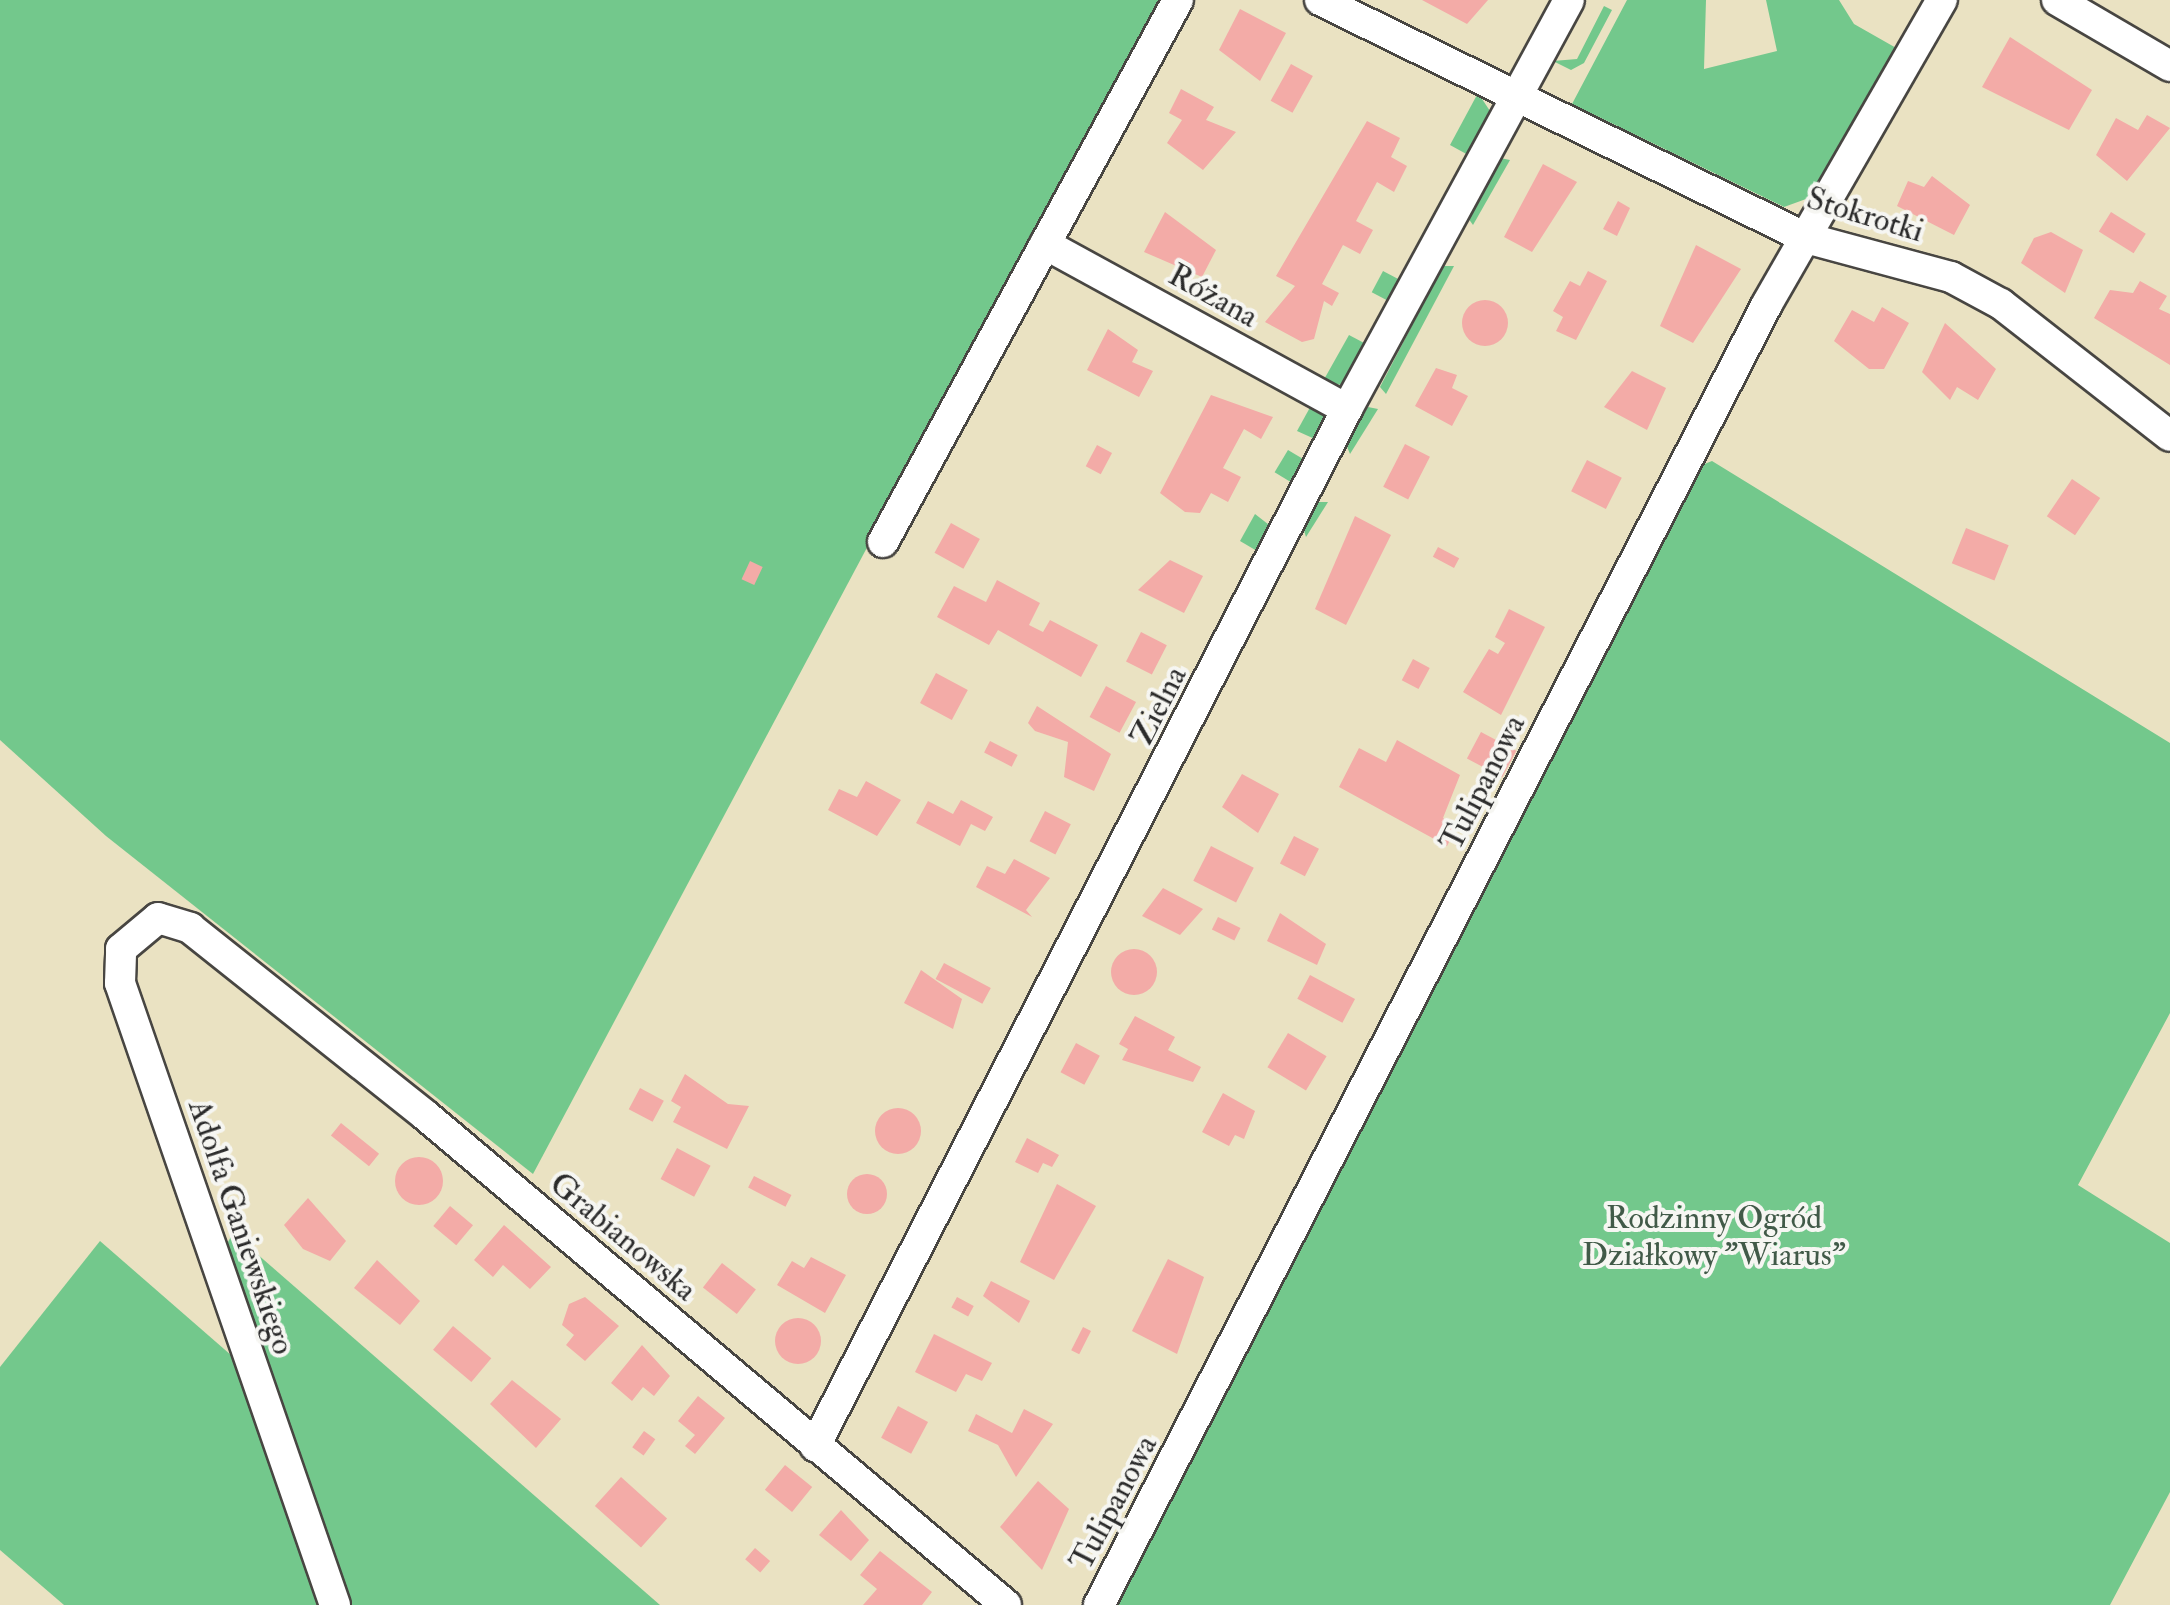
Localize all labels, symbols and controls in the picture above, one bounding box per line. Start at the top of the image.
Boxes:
street label: Stokrotki [1802,179,1928,251]
street label: Różana [1162,256,1264,336]
street label: Zielna [1123,660,1195,752]
street label: Tulipanowa [1432,709,1534,857]
street label: Adolfa Ganiewskiego [179,1095,303,1359]
street label: Grabianowska [542,1165,704,1309]
park label: Rodzinny Ogród Działkowy "Wiarus" [1582,1200,1846,1275]
street label: Tulipanowa [1062,1429,1166,1577]

